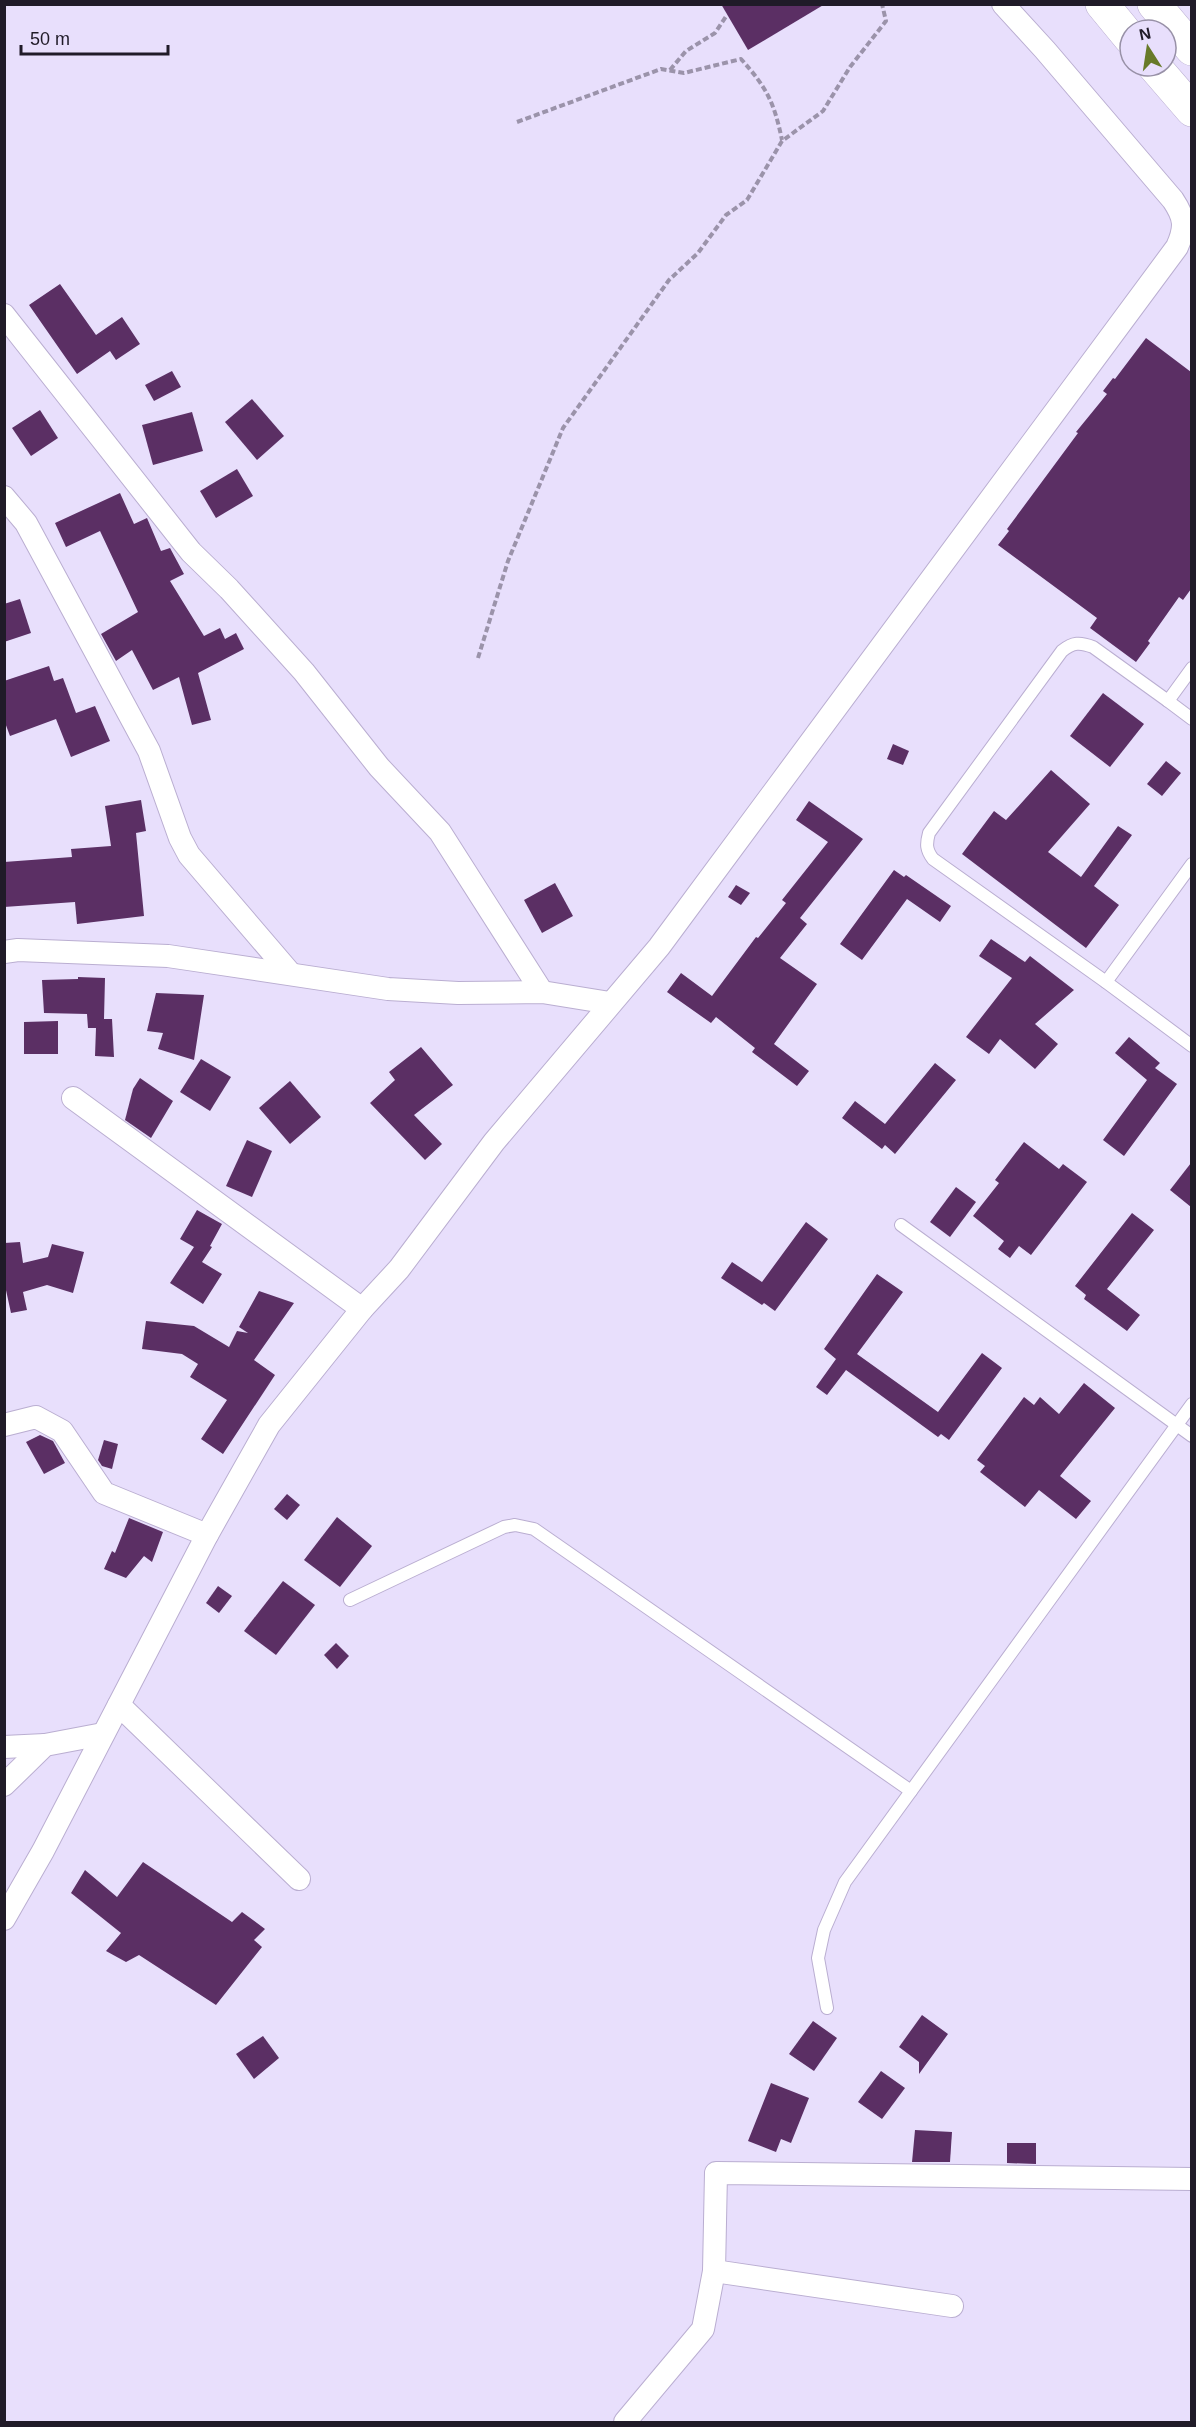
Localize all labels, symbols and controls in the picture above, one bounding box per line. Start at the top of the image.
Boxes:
scale bar [21,18,168,56]
north arrow [1118,18,1178,78]
text: N [1138,24,1152,43]
text: 50 m [30,29,70,49]

